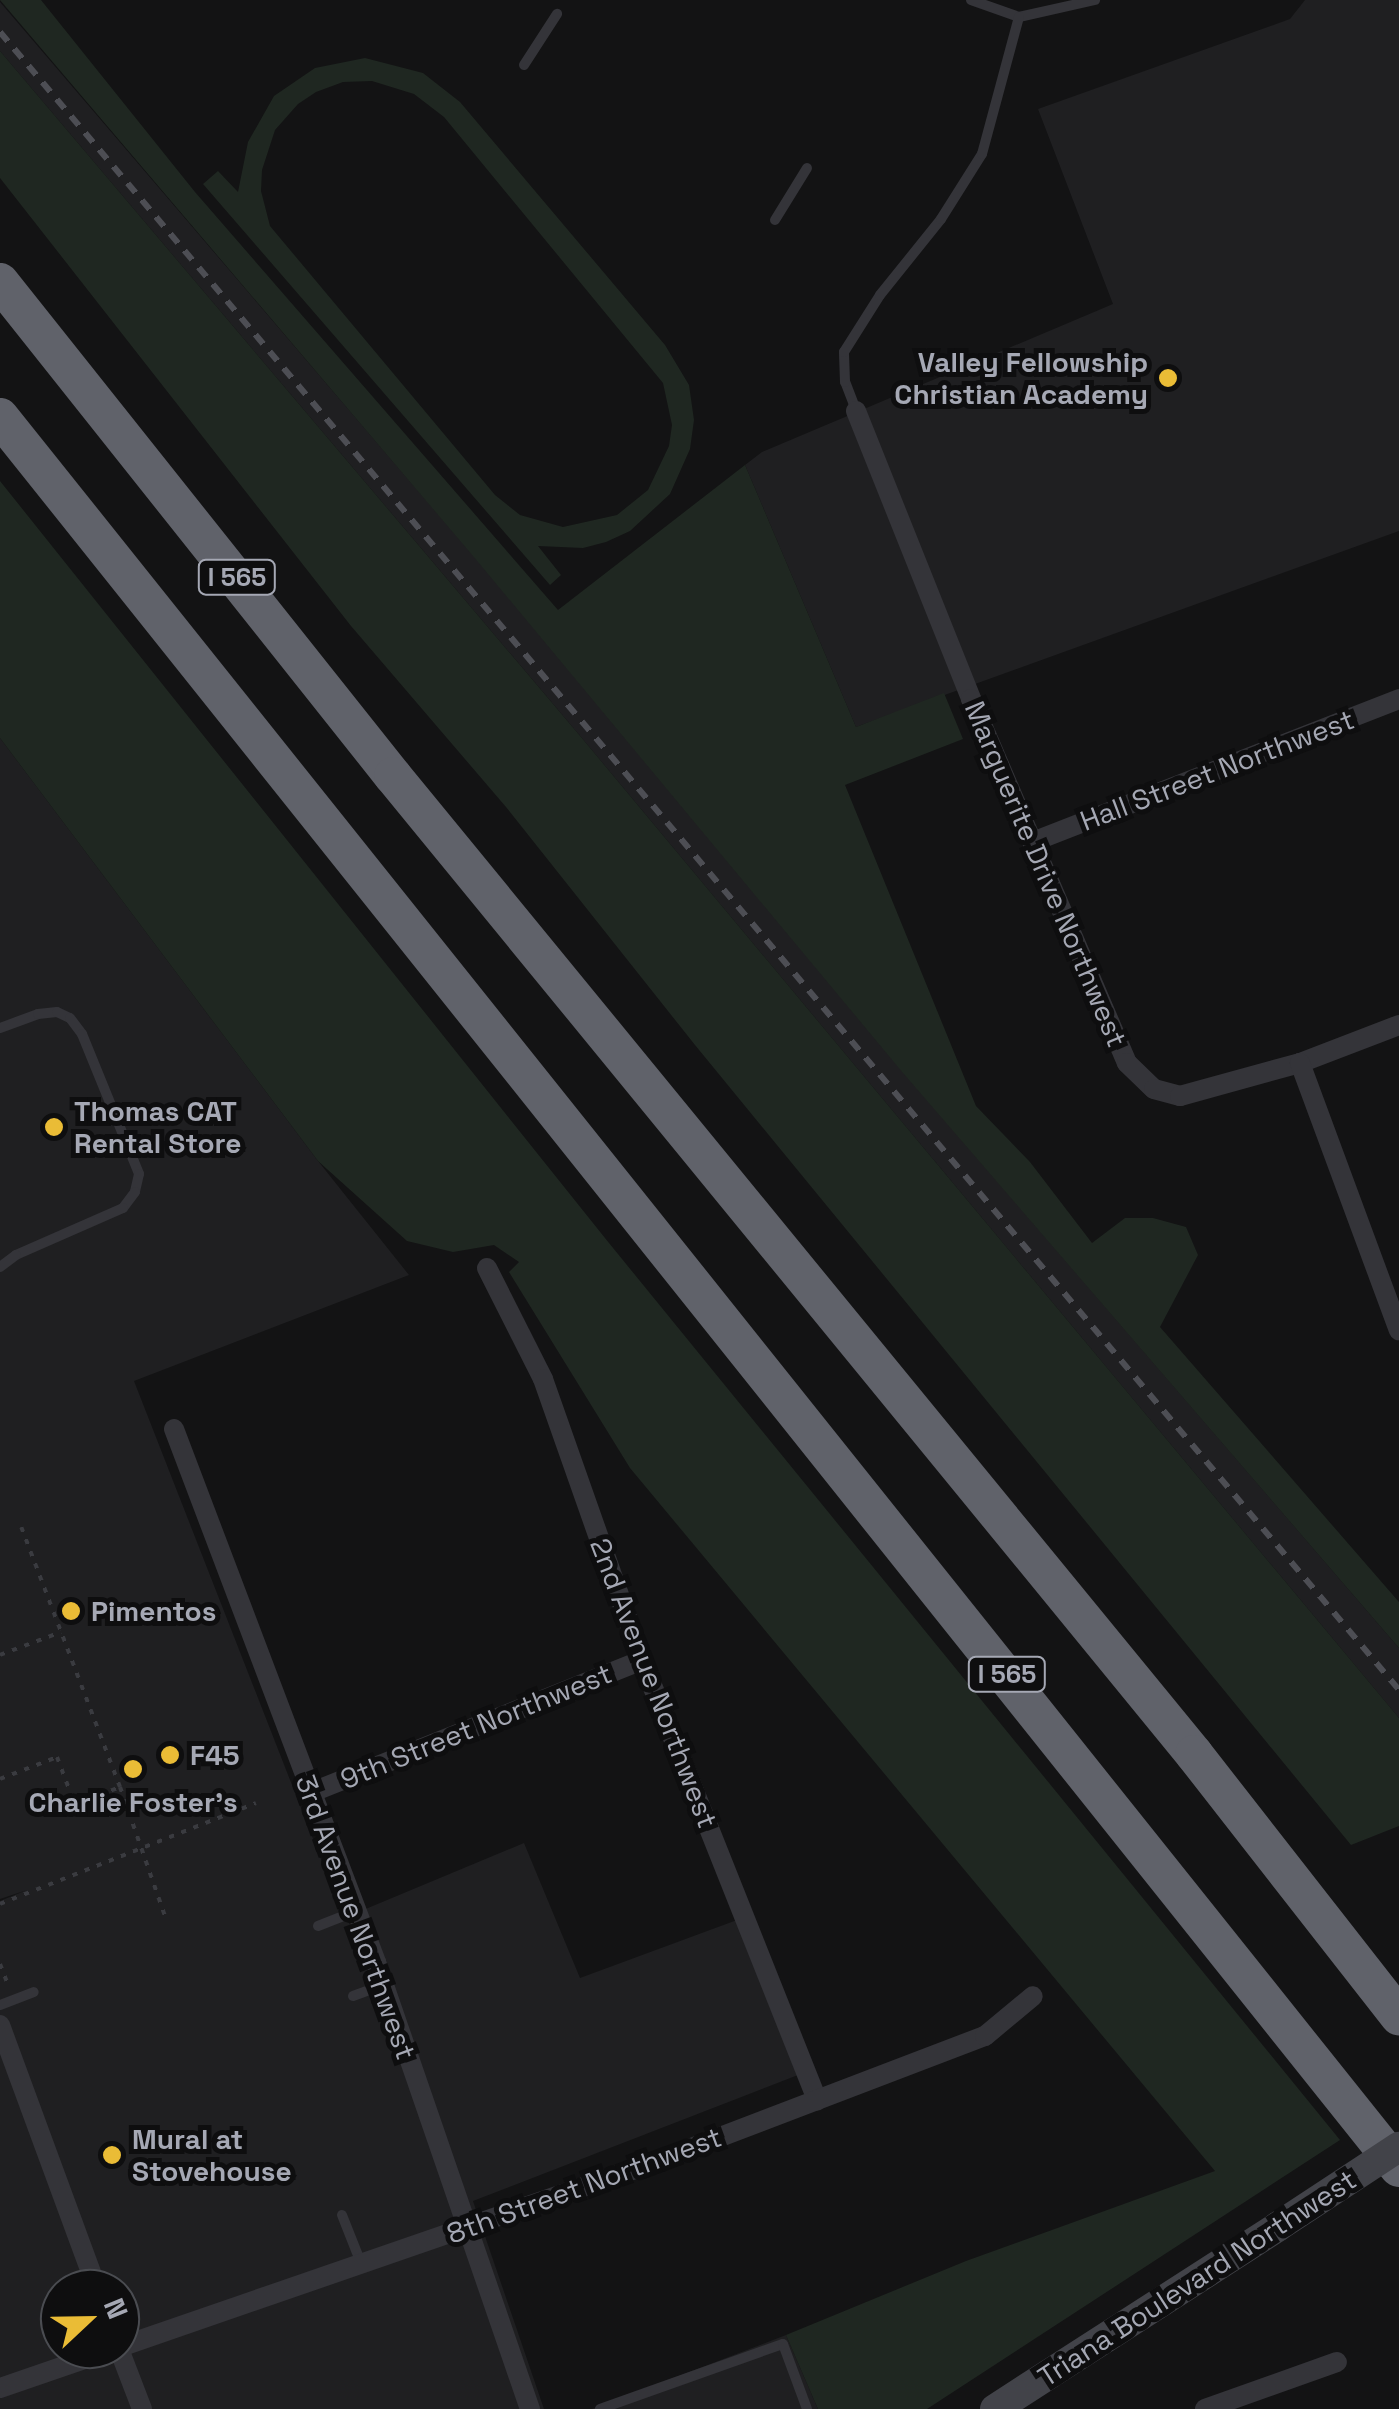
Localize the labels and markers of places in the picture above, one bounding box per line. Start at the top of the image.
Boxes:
place label: Valley Fellowship Christian Academy [894,345,1148,411]
marker: Valley Fellowship Christian Academy [1157,367,1179,389]
place label: Thomas CAT Rental Store [74,1094,241,1160]
marker: Thomas CAT Rental Store [43,1116,65,1138]
place label: Pimentos [91,1594,216,1628]
marker: Pimentos [60,1600,82,1622]
place label: F45 [190,1738,240,1772]
marker: F45 [159,1744,181,1766]
marker: Charlie Foster's [122,1758,144,1780]
place label: Charlie Foster's [28,1785,238,1819]
place label: Mural at Stovehouse [132,2122,292,2188]
marker: Mural at Stovehouse [101,2144,123,2166]

